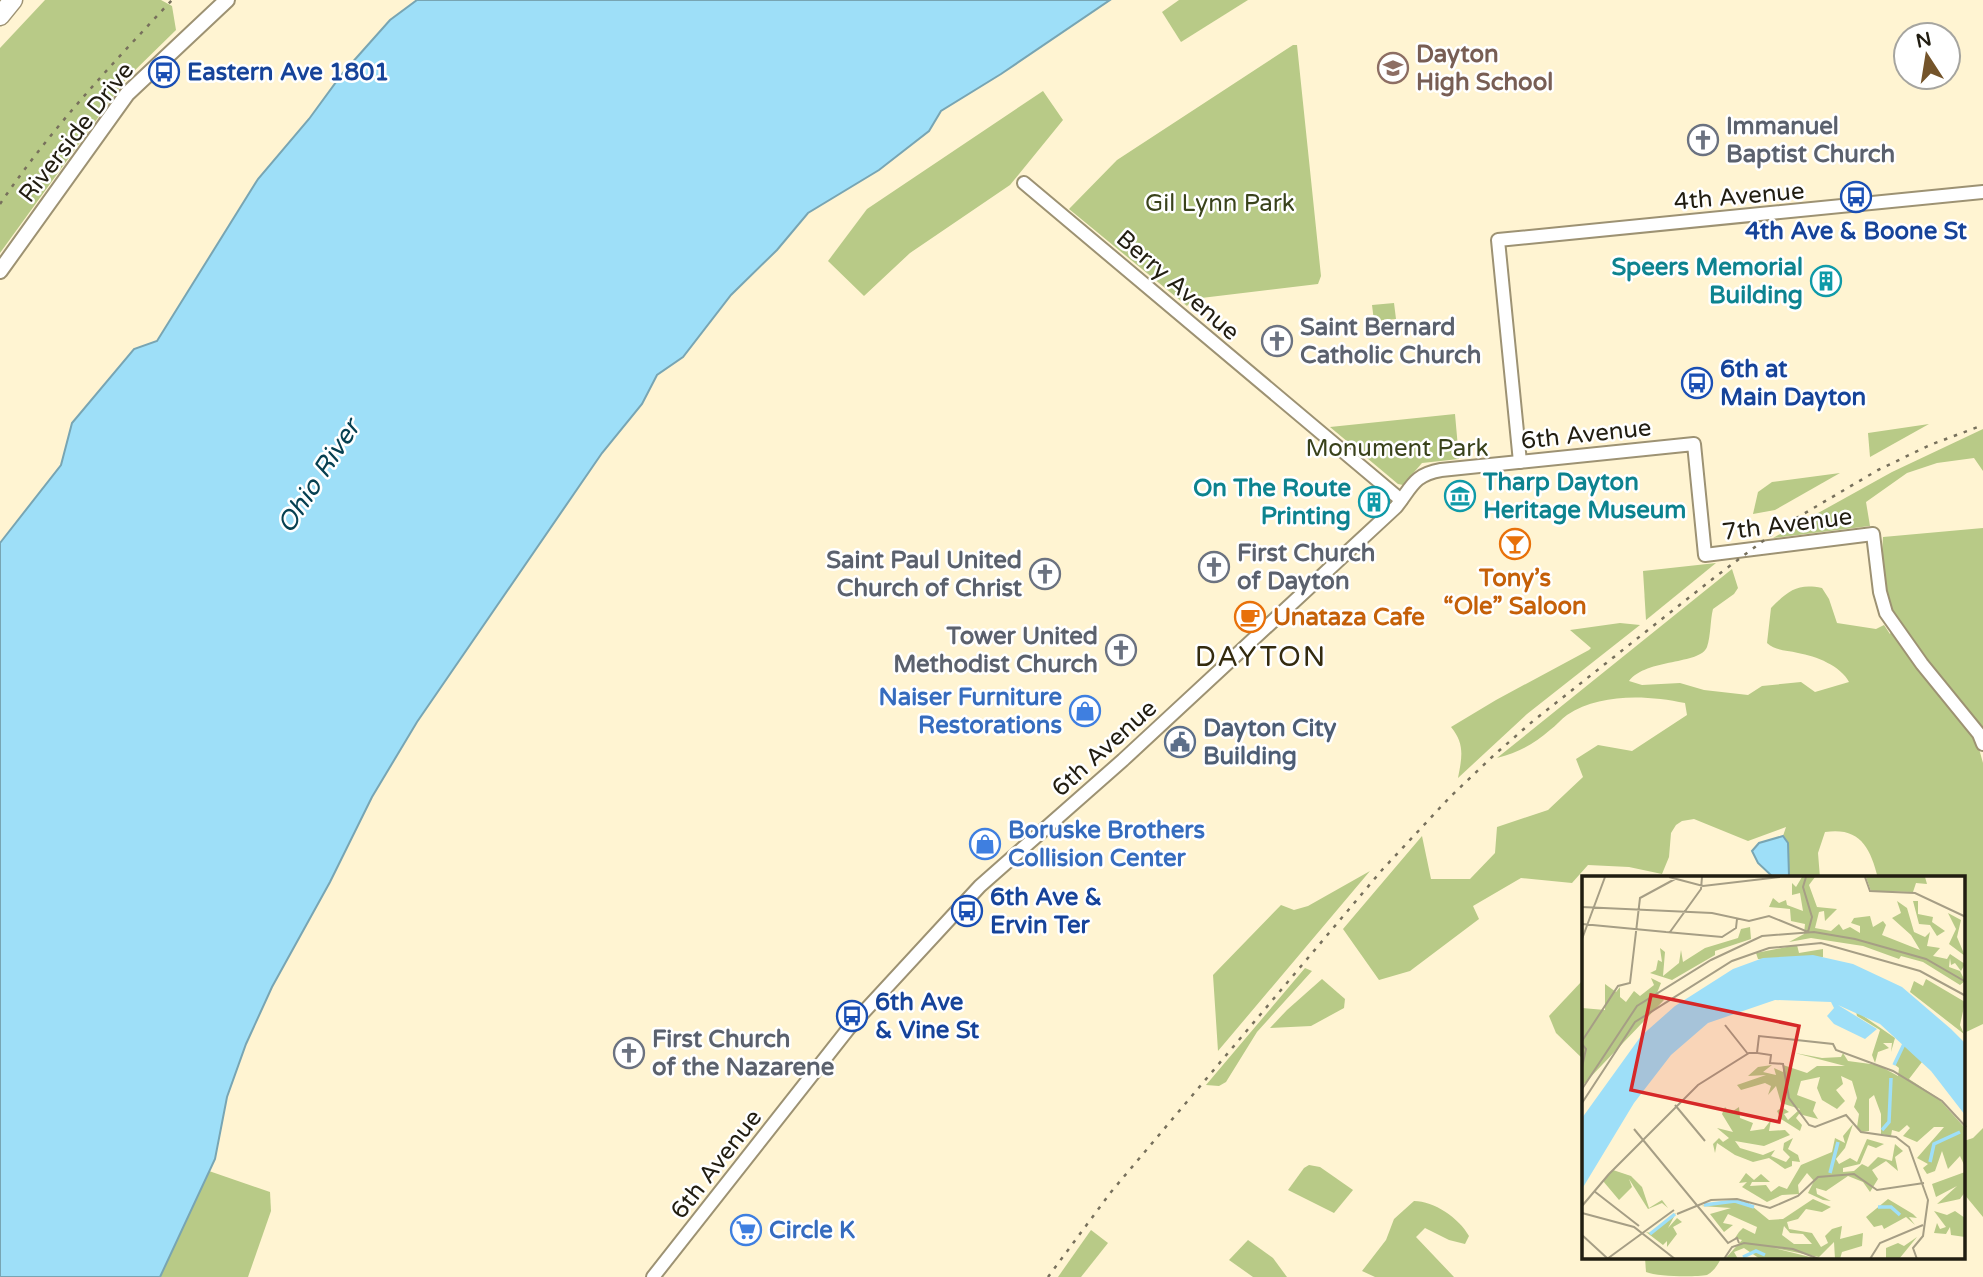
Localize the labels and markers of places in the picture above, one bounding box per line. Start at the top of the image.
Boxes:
place label: Dayton High School [1416,40,1553,97]
school or university icon: Dayton High School [1376,51,1410,85]
bus stop icon: Eastern Ave 1801 [147,55,181,89]
place label: Eastern Ave 1801 [187,58,389,87]
place label: Immanuel Baptist Church [1726,112,1895,169]
church icon: Immanuel Baptist Church [1686,123,1720,157]
bus stop icon: 4th Ave & Boone St [1839,180,1873,214]
place label: 4th Ave & Boone St [1745,217,1968,246]
place label: Speers Memorial Building [1611,253,1803,310]
building icon: Speers Memorial Building [1809,264,1843,298]
place label: Saint Bernard Catholic Church [1300,313,1481,370]
church icon: Saint Bernard Catholic Church [1260,324,1294,358]
place label: 6th at Main Dayton [1720,355,1866,412]
bus stop icon: 6th at Main Dayton [1680,366,1714,400]
place label: Tharp Dayton Heritage Museum [1482,468,1686,525]
place label: On The Route Printing [1193,474,1351,531]
museum icon: Tharp Dayton Heritage Museum [1443,479,1477,513]
building icon: On The Route Printing [1357,485,1391,519]
bar icon: Tony’s “Ole” Saloon [1498,527,1532,561]
place label: First Church of Dayton [1237,539,1375,596]
place label: Saint Paul United Church of Christ [826,546,1023,603]
church icon: First Church of Dayton [1197,550,1231,584]
church icon: Saint Paul United Church of Christ [1028,557,1062,591]
place label: Tony’s “Ole” Saloon [1443,564,1587,621]
cafe icon: Unataza Cafe [1233,600,1267,634]
place label: Unataza Cafe [1273,603,1425,632]
place label: Tower United Methodist Church [893,622,1098,679]
church icon: Tower United Methodist Church [1104,633,1138,667]
place label: Naiser Furniture Restorations [878,683,1062,740]
shop icon: Naiser Furniture Restorations [1068,694,1102,728]
place label: Dayton City Building [1203,714,1337,771]
public building icon: Dayton City Building [1163,725,1197,759]
place label: Boruske Brothers Collision Center [1008,816,1205,873]
shop icon: Boruske Brothers Collision Center [968,827,1002,861]
place label: 6th Ave & Ervin Ter [990,883,1102,940]
bus stop icon: 6th Ave & Ervin Ter [950,894,984,928]
place label: 6th Ave & Vine St [875,988,980,1045]
bus stop icon: 6th Ave & Vine St [835,999,869,1033]
place label: First Church of the Nazarene [652,1025,835,1082]
church icon: First Church of the Nazarene [612,1036,646,1070]
supermarket icon: Circle K [729,1213,763,1247]
place label: Circle K [769,1216,855,1245]

